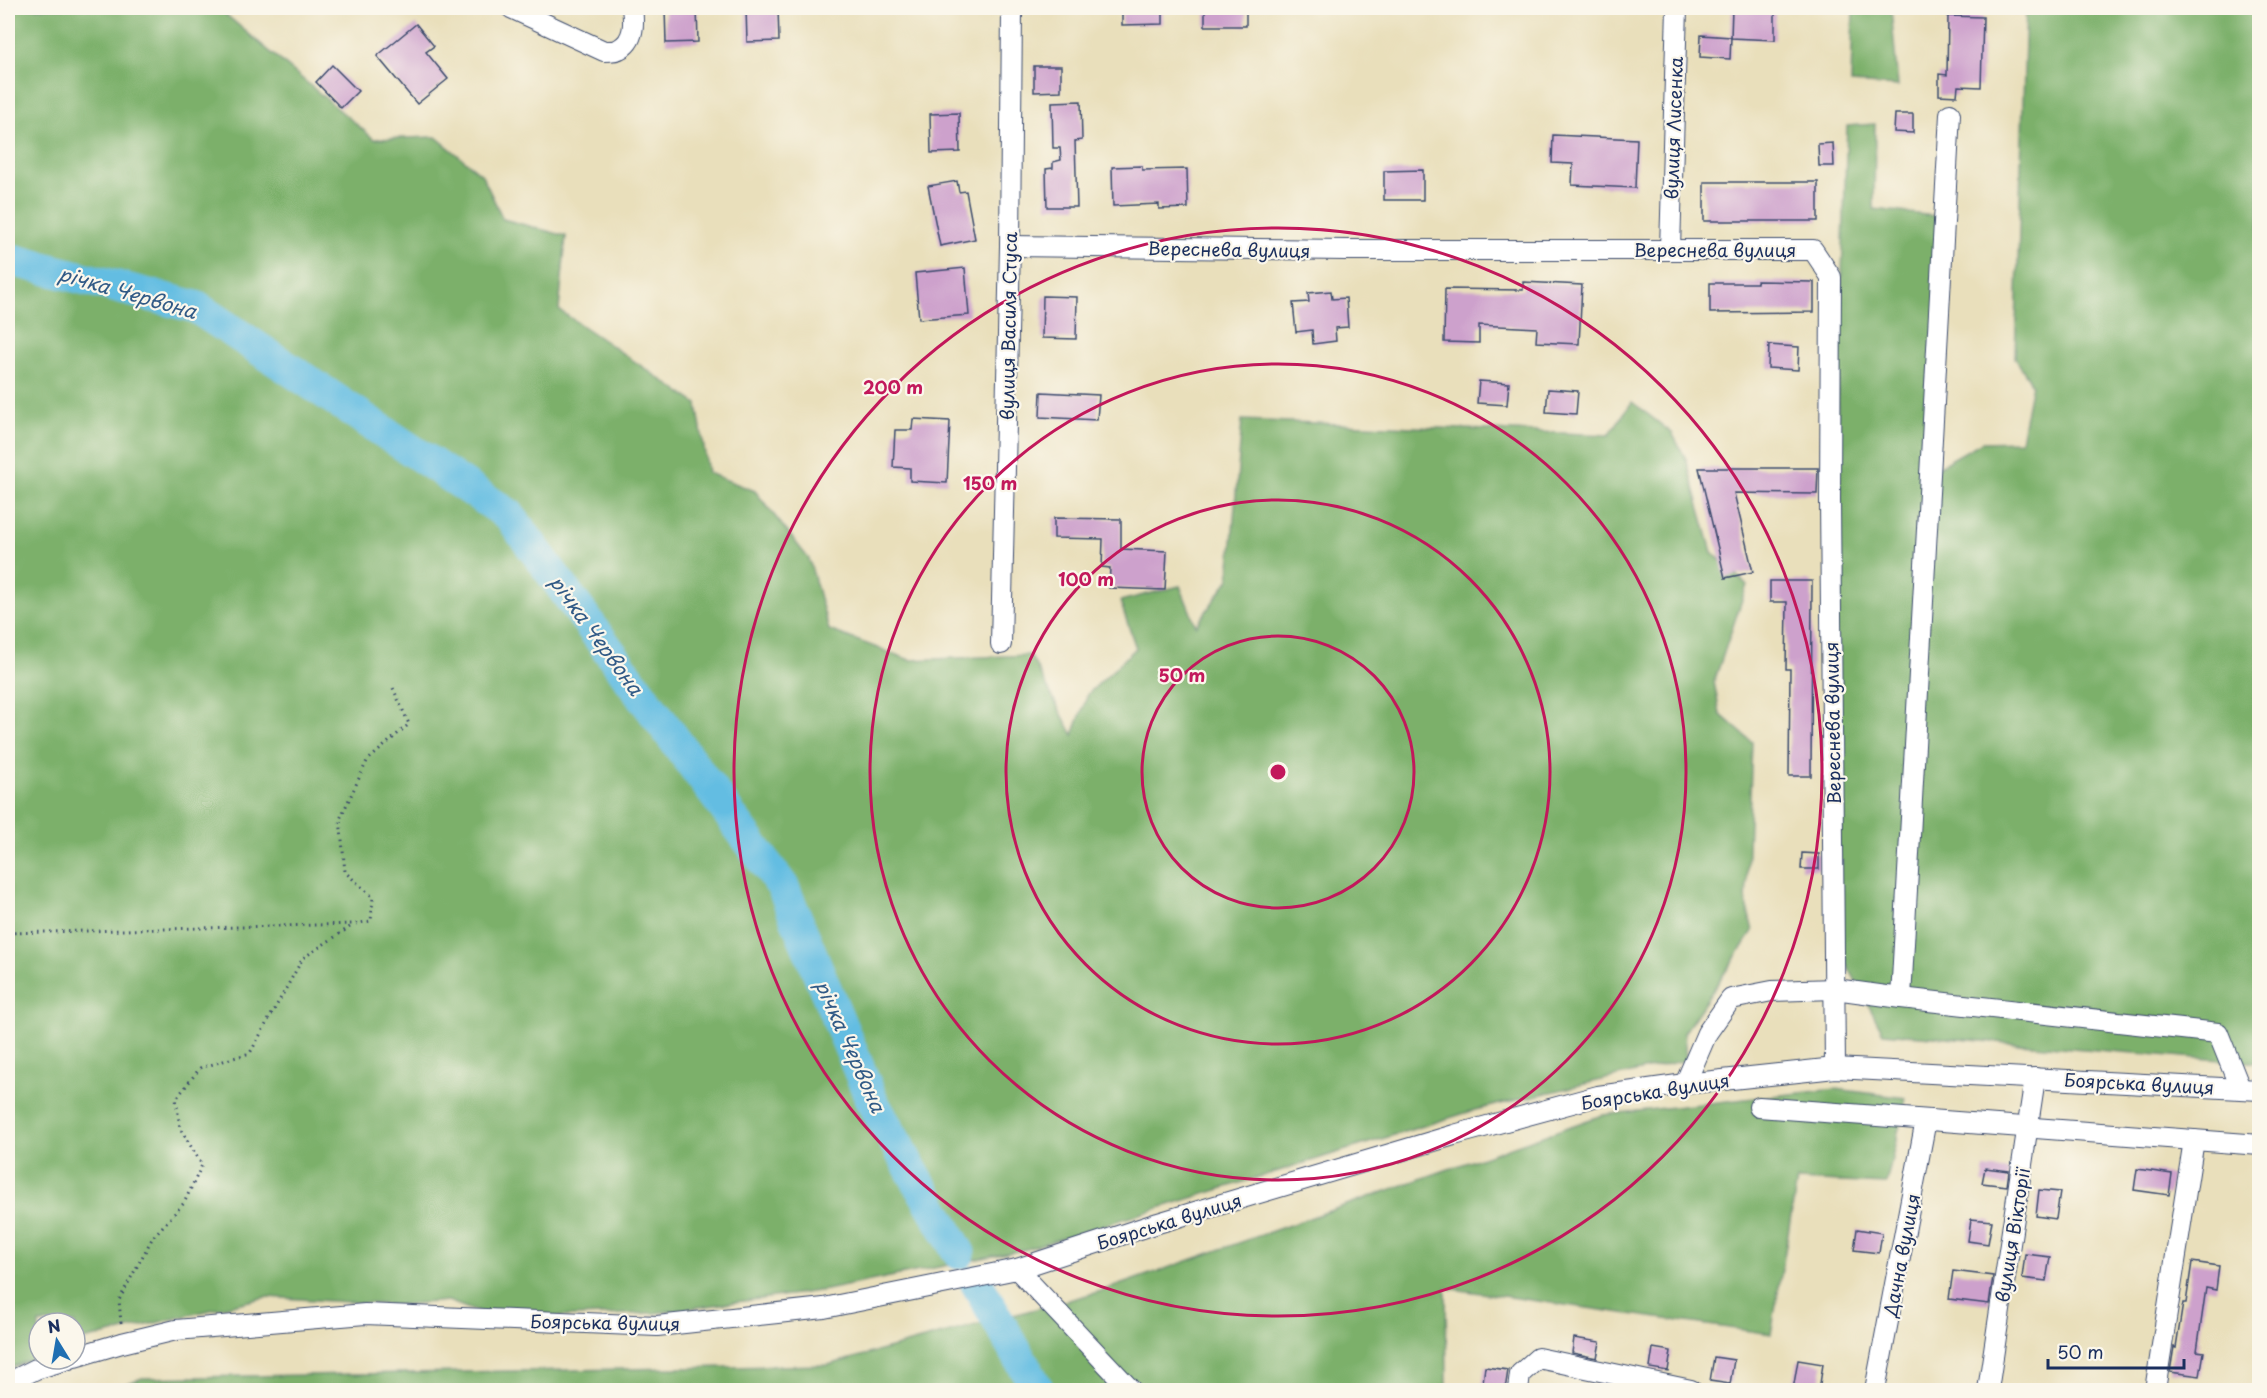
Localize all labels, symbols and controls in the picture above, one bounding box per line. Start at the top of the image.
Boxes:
street label: вулиця Лисенка [1657,55,1689,200]
street label: вулиця Василя Стуса [993,231,1023,420]
street label: Вереснева вулиця [1147,234,1311,264]
street label: Вереснева вулиця [1634,236,1796,263]
water label: річка Червона [56,258,201,326]
text: 200 m [863,373,923,400]
text: 150 m [963,469,1017,496]
text: 100 m [1058,565,1114,592]
water label: річка Червона [543,569,651,702]
street label: Вереснева вулиця [1817,641,1847,805]
text: 50 m [1159,661,1205,688]
centre of rings [1268,762,1288,782]
water label: річка Червона [808,975,894,1117]
street label: Боярська вулиця [1579,1066,1731,1116]
street label: Боярська вулиця [2063,1066,2215,1100]
street label: вулиця Вікторії [1988,1165,2036,1304]
street label: Боярська вулиця [1093,1186,1245,1256]
street label: Дачна вулиця [1876,1191,1926,1320]
street label: Боярська вулиця [530,1307,680,1337]
north arrow [27,1311,87,1371]
text: N [45,1312,62,1338]
scale bar [2048,1332,2184,1370]
text: 50 m [2057,1338,2104,1365]

